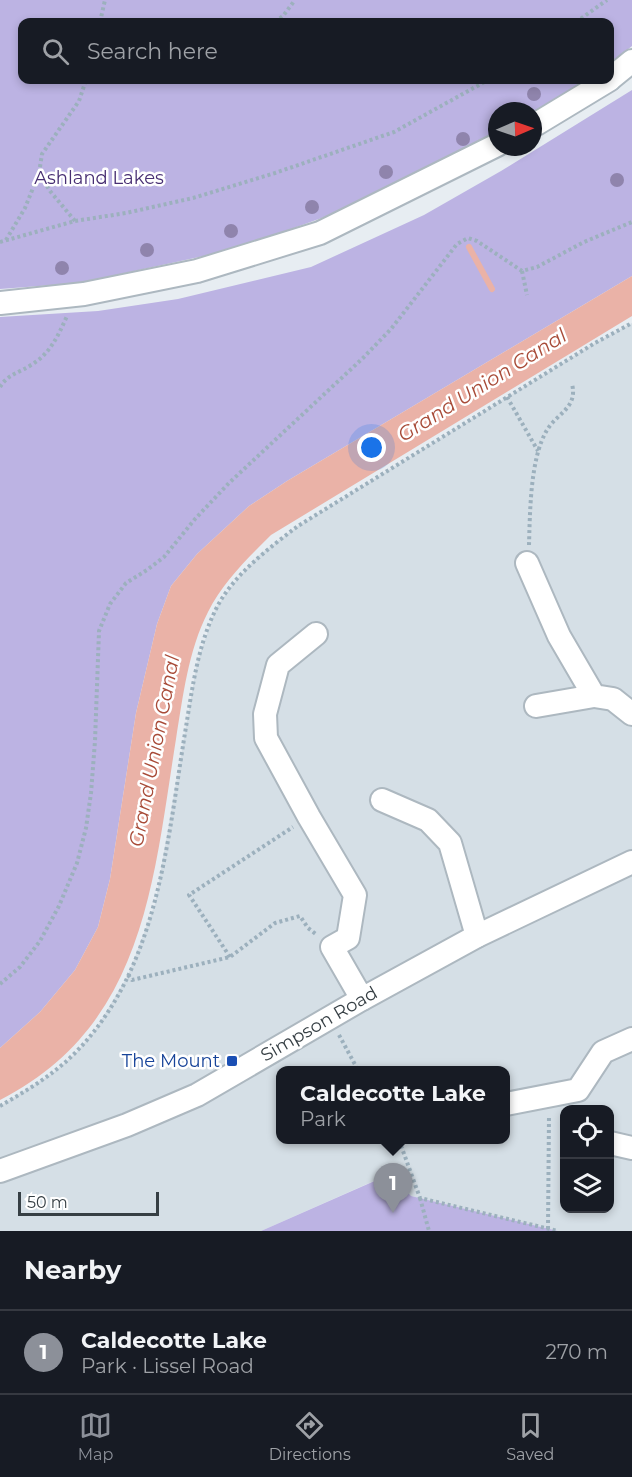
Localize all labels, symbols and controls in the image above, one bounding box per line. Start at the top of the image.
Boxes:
search box [18,18,614,84]
icon: search [39,35,72,68]
text: Search here [87,38,218,65]
north arrow [488,102,542,156]
park label: Ashland Lakes [34,167,164,189]
water label: Grand Union Canal [393,323,571,447]
your location [357,433,386,462]
water label: Grand Union Canal [124,653,184,849]
street label: Simpson Road [257,982,381,1066]
place label: The Mount [122,1050,220,1072]
marker: The Mount [225,1054,239,1068]
popup [276,1066,510,1144]
text: Caldecotte Lake [300,1080,486,1107]
map controls [560,1105,614,1213]
button: locate [560,1105,614,1159]
text: Park [300,1107,346,1131]
button: layers [560,1159,614,1213]
pin: 1 [374,1164,412,1213]
scale bar [18,1189,159,1216]
text: 50 m [27,1193,68,1212]
text: Nearby [24,1254,121,1286]
text: Caldecotte Lake [81,1327,267,1354]
text: 1 [40,1340,47,1364]
text: 270 m [546,1340,608,1364]
text: Park · Lissel Road [81,1354,254,1378]
tab: Map [78,1409,113,1464]
tab: Directions [269,1409,351,1464]
tab: Saved [506,1409,554,1464]

